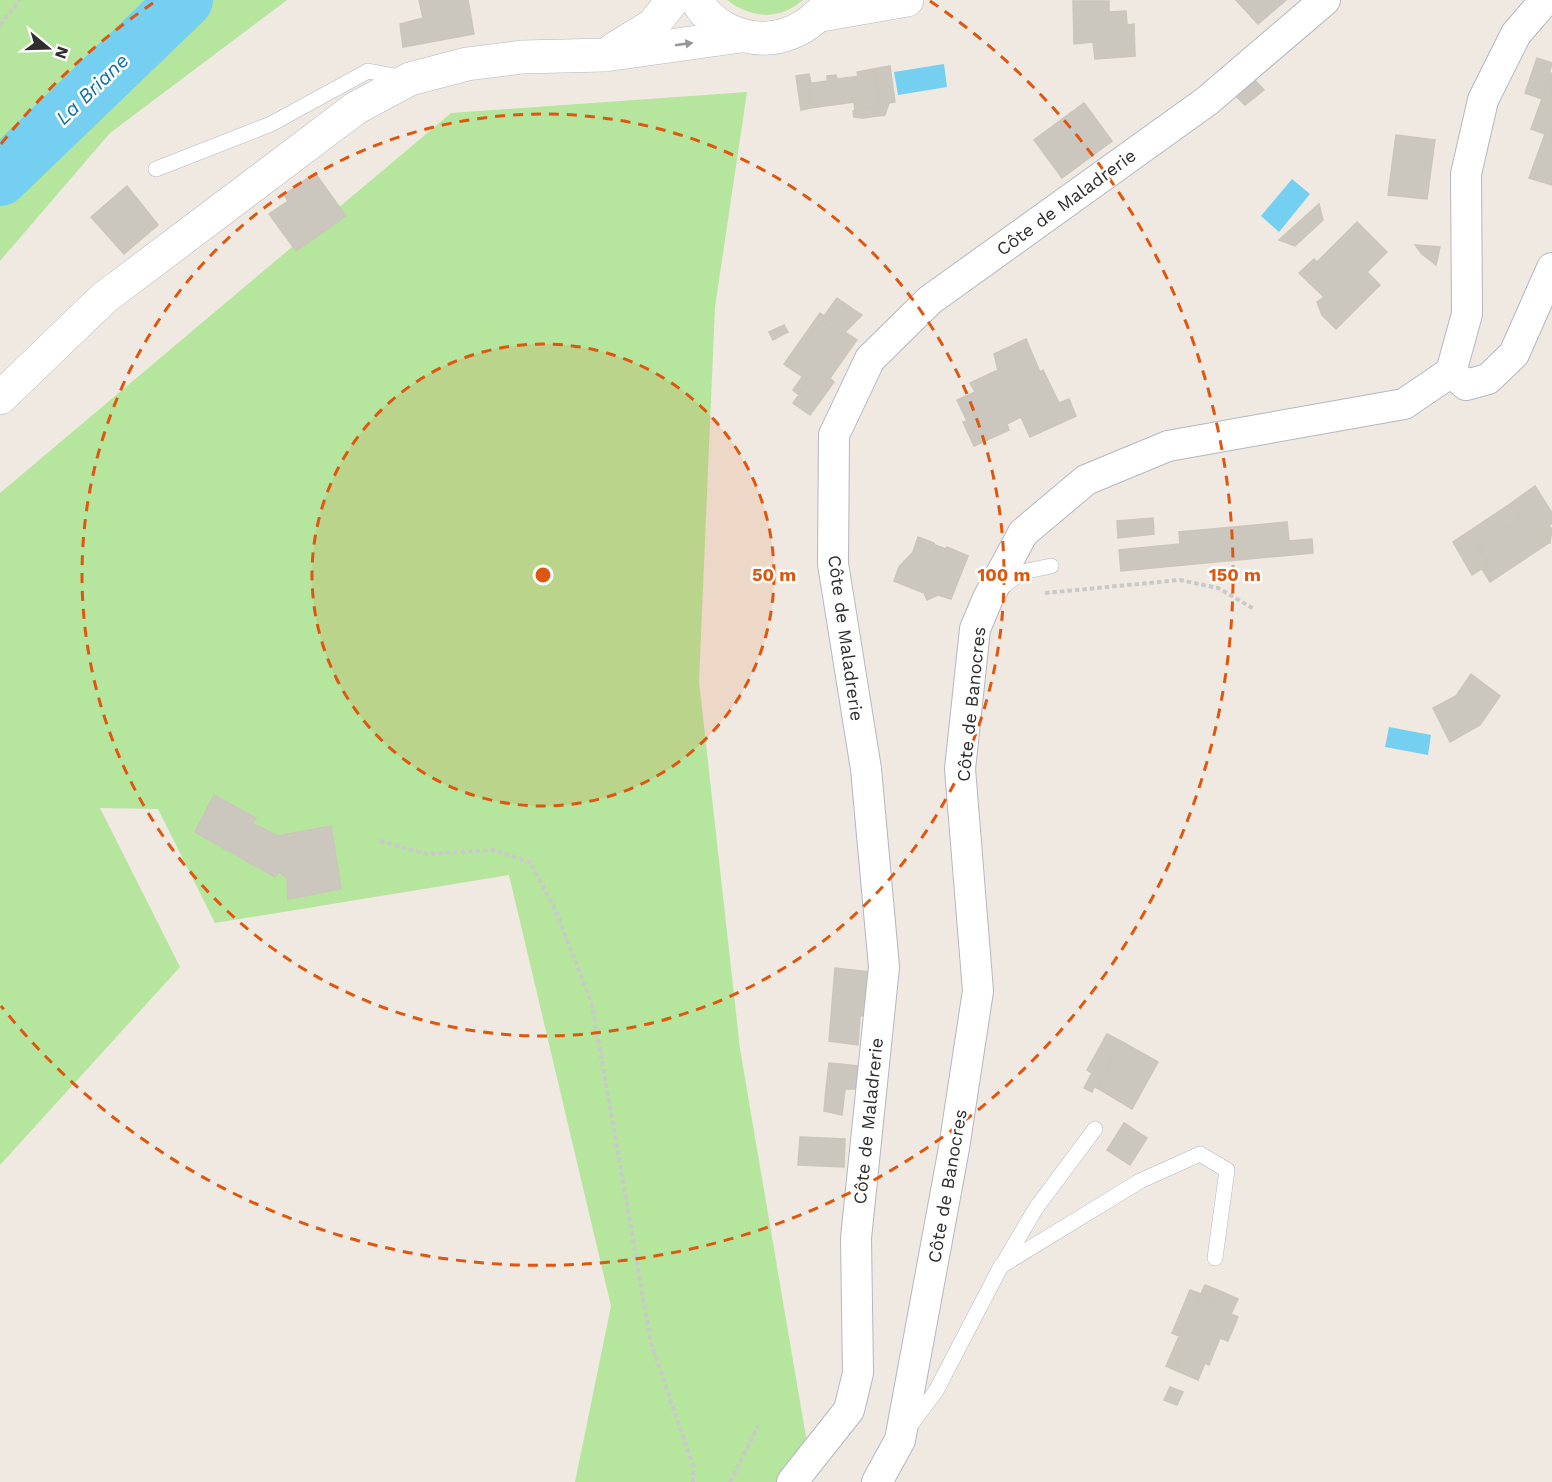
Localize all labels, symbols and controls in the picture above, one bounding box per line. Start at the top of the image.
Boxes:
north arrow [18,18,78,78]
one-way arrow [675,39,694,48]
text: N [51,44,73,61]
water label: La Briane [51,48,133,130]
street label: Côte de Maladrerie [992,144,1140,260]
street label: Côte de Maladrerie [824,554,868,722]
text: 50 m [752,564,796,585]
text: 100 m [977,564,1031,585]
text: 150 m [1209,564,1261,585]
centre of rings [533,565,553,585]
street label: Côte de Banocres [952,625,990,783]
street label: Côte de Maladrerie [849,1037,887,1205]
street label: Côte de Banocres [923,1107,971,1265]

